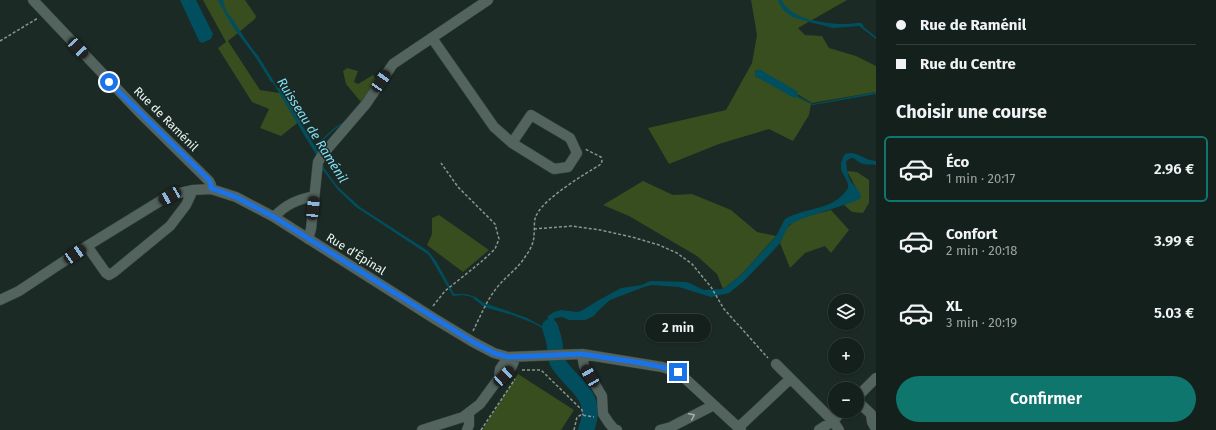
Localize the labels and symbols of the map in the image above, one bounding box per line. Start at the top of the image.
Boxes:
car [65,35,91,61]
car [369,68,393,94]
route start [100,73,118,91]
water label: Ruisseau de Raménil [274,75,351,186]
street label: Rue de Raménil [131,84,201,154]
car [157,185,183,207]
car [306,195,320,221]
street label: Rue d’Épinal [324,229,389,278]
car [62,242,88,266]
callout: 2 min [645,314,711,342]
car [491,363,517,389]
car [579,363,601,389]
route end [669,363,687,381]
one-way arrow [688,413,696,421]

